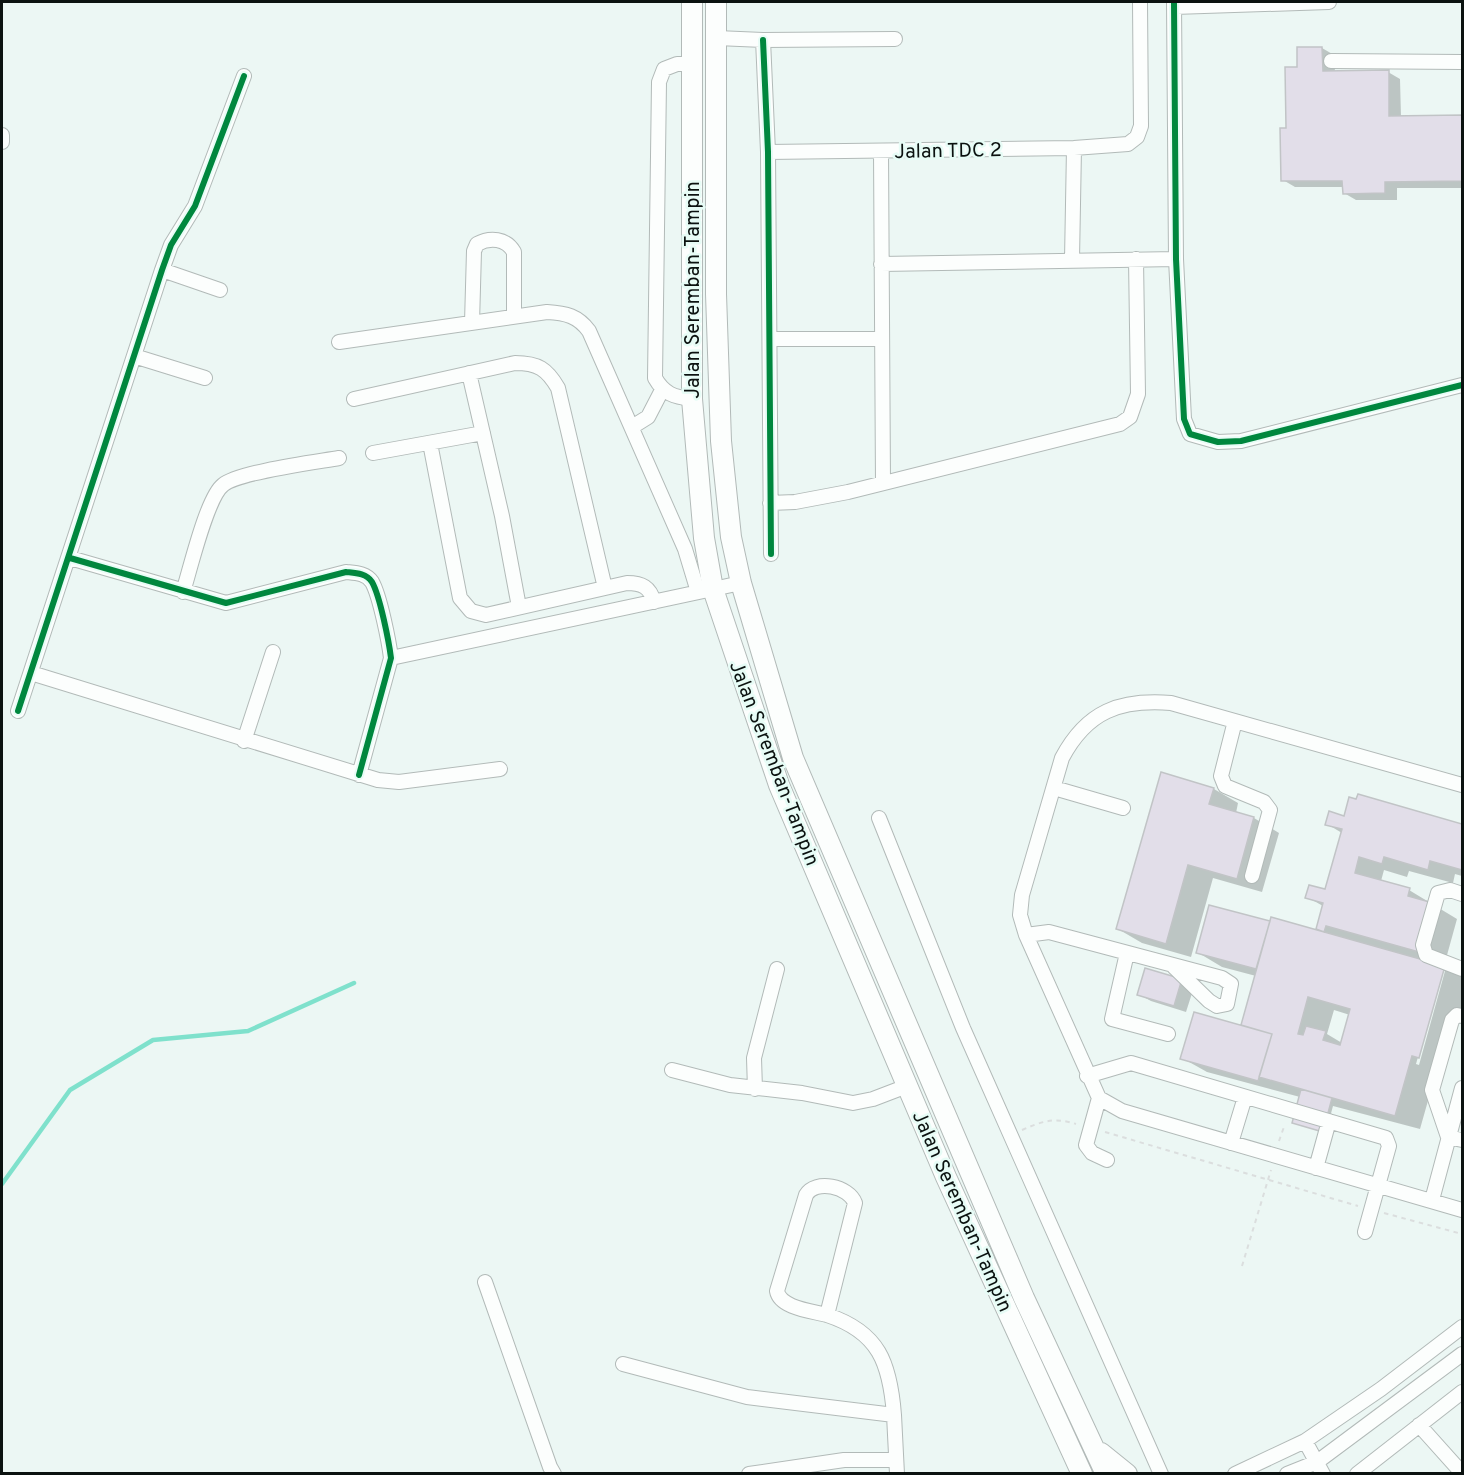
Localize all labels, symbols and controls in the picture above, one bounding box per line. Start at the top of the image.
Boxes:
street label: Jalan TDC 2 [894,138,1002,166]
street label: Jalan Seremban-Tampin [681,181,707,399]
street label: Jalan Seremban-Tampin [722,657,824,870]
street label: Jalan Seremban-Tampin [905,1107,1017,1317]

